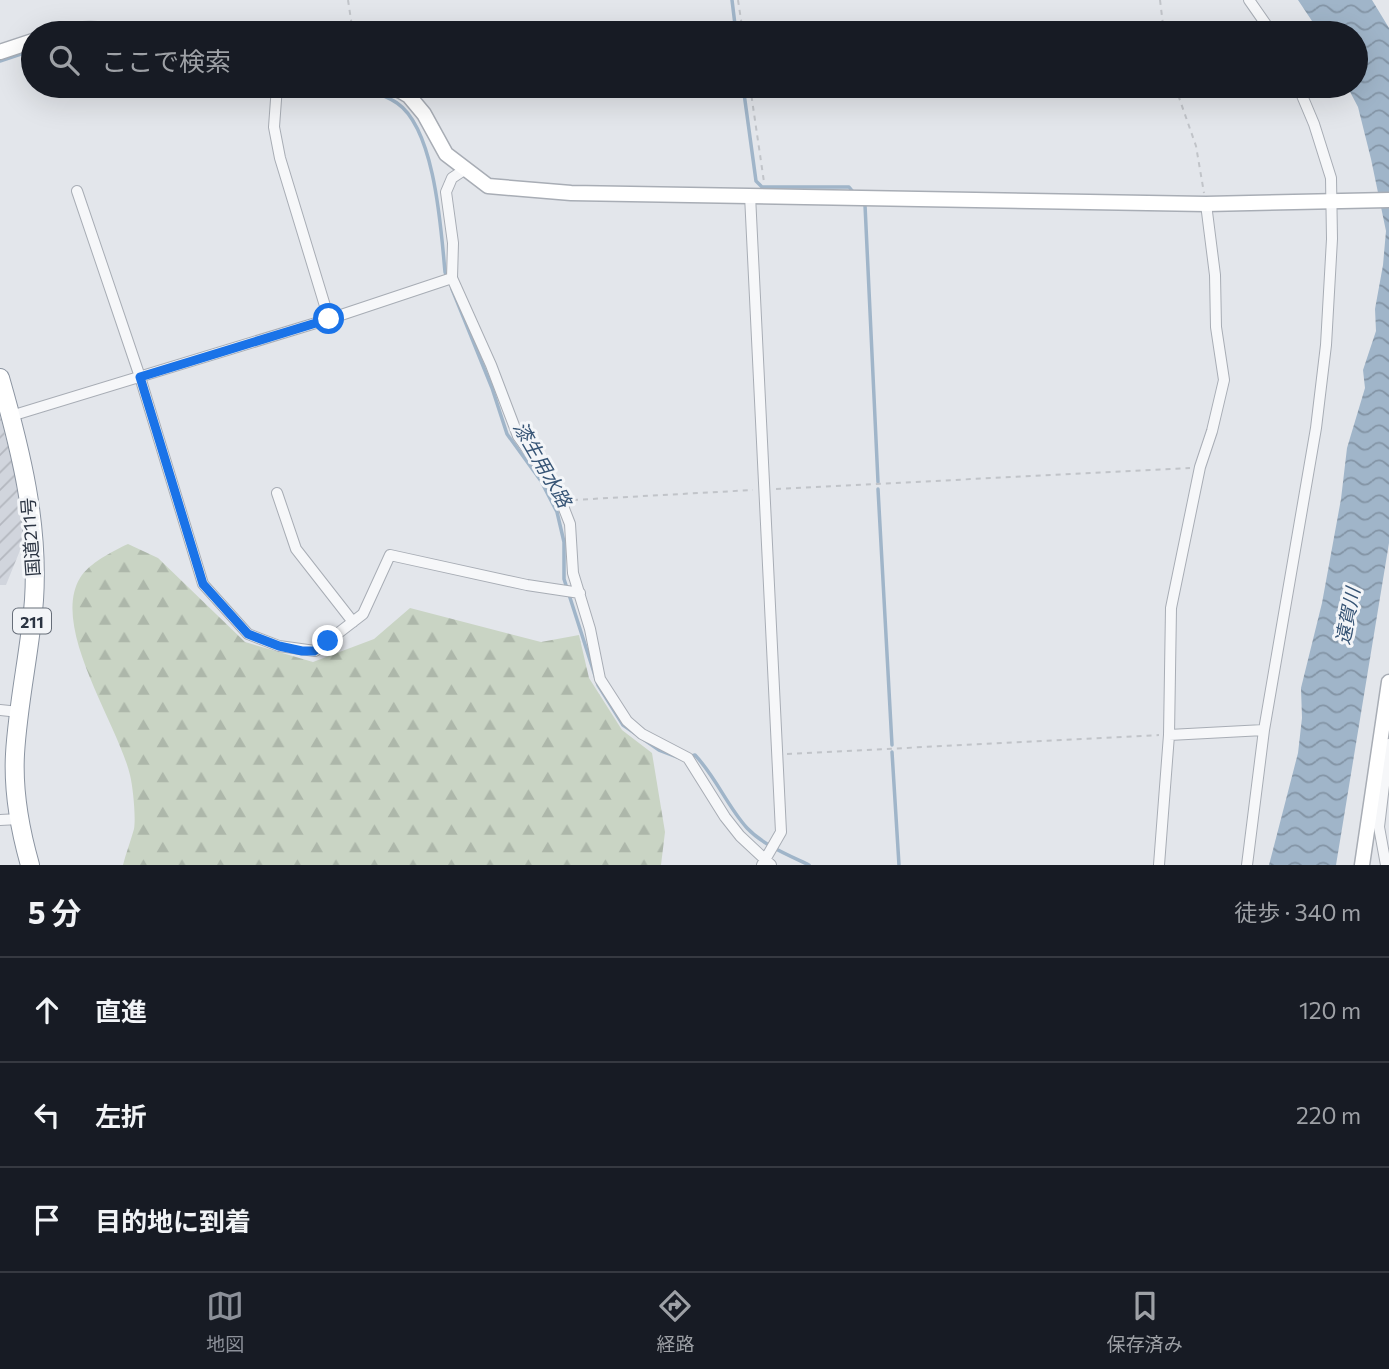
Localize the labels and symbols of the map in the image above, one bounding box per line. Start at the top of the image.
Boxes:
route start [313,303,344,334]
water label: 漆生用水路 [509,417,578,513]
street label: 国道211号 [16,497,44,577]
water label: 遠賀川 [1330,584,1364,646]
road number: 211 [13,608,51,634]
route end [312,625,343,656]

